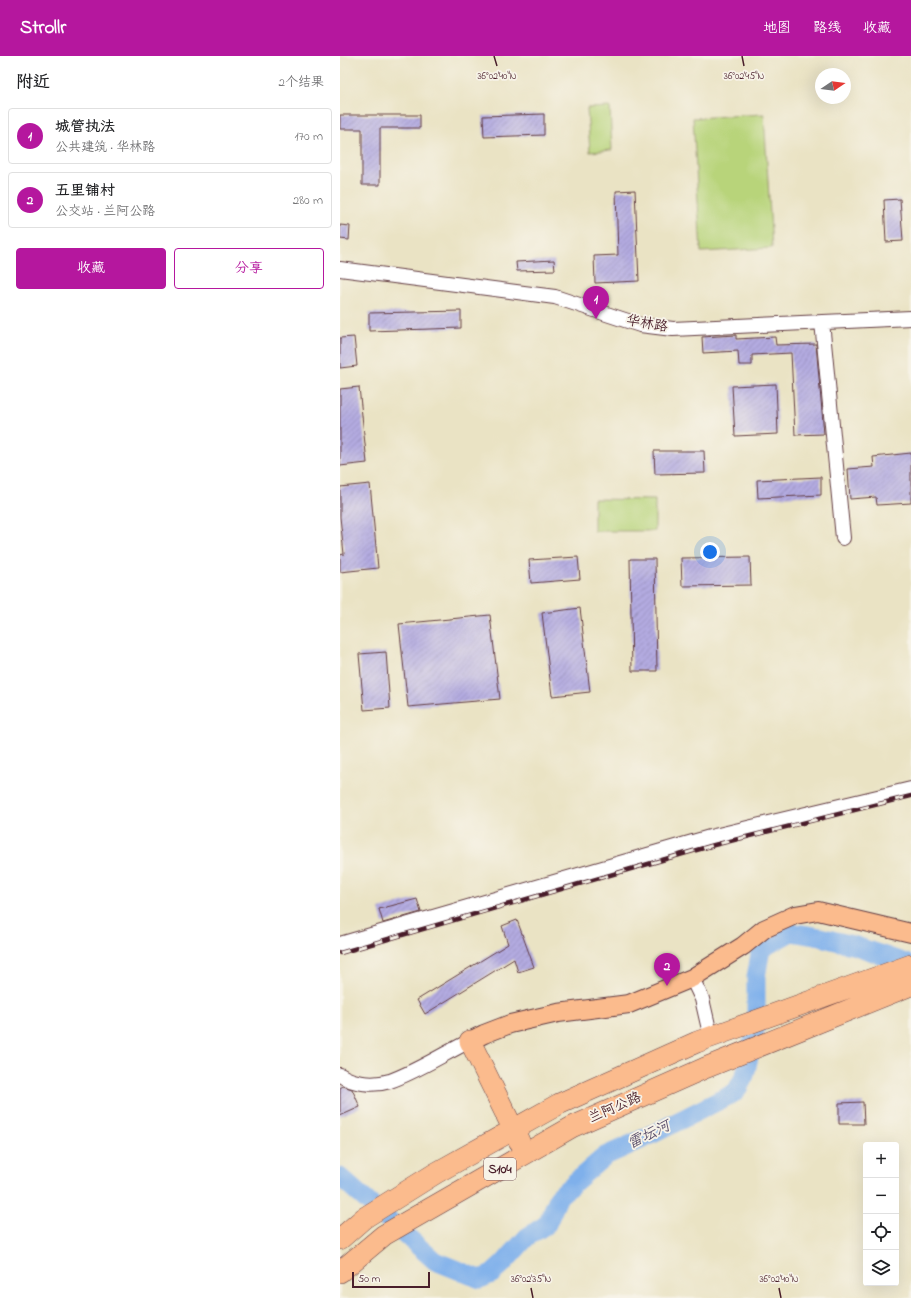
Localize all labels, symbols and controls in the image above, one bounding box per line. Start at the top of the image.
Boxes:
text: Strollr [20,15,66,42]
text: 地图 [763,18,791,39]
text: 路线 [813,18,841,39]
text: 收藏 [863,18,891,39]
north arrow [815,68,851,104]
text: 36°02'40"N [477,69,517,84]
text: 36°02'45"N [724,69,764,84]
text: 附近 [16,70,50,95]
text: 2个结果 [279,73,324,92]
text: 城管执法 [55,116,115,138]
text: 1 [28,127,32,146]
text: 170 m [295,127,323,146]
text: 公共建筑 · 华林路 [55,138,155,157]
text: 五里铺村 [55,180,115,202]
text: 2 [27,191,33,210]
text: 280 m [293,191,323,210]
text: 公交站 · 兰阿公路 [55,202,155,221]
button: 收藏 [16,248,166,289]
button: 分享 [174,248,324,289]
pin: 1 [583,286,609,319]
street label: 华林路 [624,310,670,338]
your location [700,542,720,562]
pin: 2 [654,953,680,986]
street label: 兰阿公路 [585,1087,645,1129]
water label: 雷坛河 [624,1114,677,1155]
map controls [863,1142,899,1286]
button: + [863,1142,899,1178]
road number: S104 [484,1158,516,1180]
button: − [863,1178,899,1214]
button: locate [863,1214,899,1250]
button: layers [863,1250,899,1286]
scale bar [352,1270,430,1289]
text: 50 m [358,1271,380,1287]
text: 36°02'35"N [511,1272,551,1287]
text: 36°02'40"N [759,1272,799,1287]

